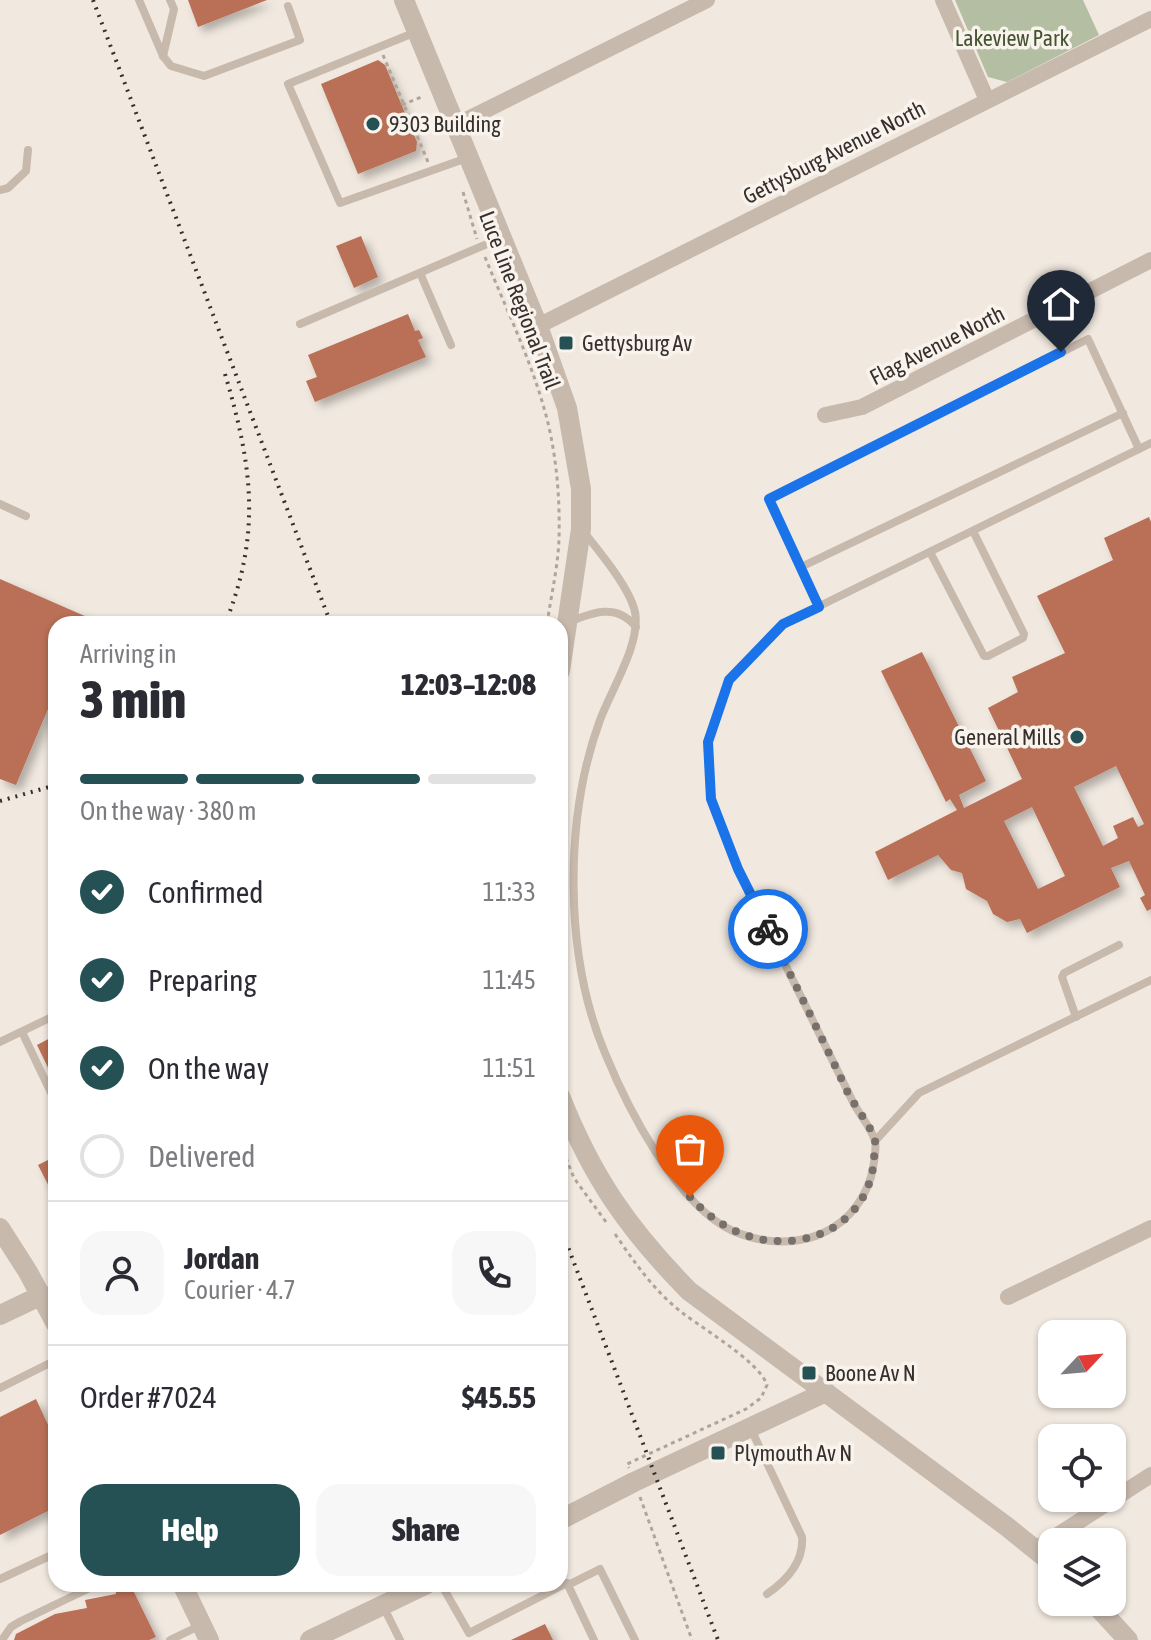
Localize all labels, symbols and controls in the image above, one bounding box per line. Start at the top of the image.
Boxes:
park label: Lakeview Park [955,25,1070,51]
street label: Gettysburg Avenue North [739,95,929,209]
place label: 9303 Building [389,111,501,137]
marker: 9303 Building [364,115,382,133]
street label: Luce Line Regional Trail [474,207,566,393]
pin [1027,270,1095,352]
icon: home [1039,282,1083,326]
street label: Flag Avenue North [865,300,1009,390]
place label: Gettysburg Av [582,330,692,356]
marker: Gettysburg Av [557,334,575,352]
text: Arriving in [80,639,177,669]
text: 12:03–12:08 [401,667,536,701]
text: 3 min [80,669,186,729]
place label: General Mills [954,724,1061,750]
marker: General Mills [1068,728,1086,746]
text: On the way · 380 m [80,796,257,826]
icon: check [80,870,124,914]
text: Confirmed [148,875,263,909]
text: 11:33 [482,877,536,907]
courier [728,889,808,969]
icon: bike [746,907,790,951]
icon: check [80,958,124,1002]
text: Preparing [148,963,257,997]
text: 11:45 [482,965,536,995]
icon: check [80,1046,124,1090]
text: On the way [148,1051,269,1085]
text: 11:51 [482,1053,536,1083]
pin [656,1115,724,1197]
icon: bag [668,1127,712,1171]
text: Delivered [148,1139,256,1173]
button: person [80,1231,164,1315]
button: phone [452,1231,536,1315]
text: Jordan [184,1241,259,1275]
text: Courier · 4.7 [184,1275,295,1305]
north arrow [1038,1320,1126,1408]
map controls [1038,1320,1126,1616]
place label: Boone Av N [825,1360,916,1386]
marker: Boone Av N [800,1364,818,1382]
text: Order #7024 [80,1380,217,1414]
text: $45.55 [462,1380,536,1414]
button: locate [1038,1424,1126,1512]
place label: Plymouth Av N [734,1440,852,1466]
marker: Plymouth Av N [709,1444,727,1462]
button: Help [80,1484,300,1576]
button: Share [316,1484,536,1576]
button: layers [1038,1528,1126,1616]

